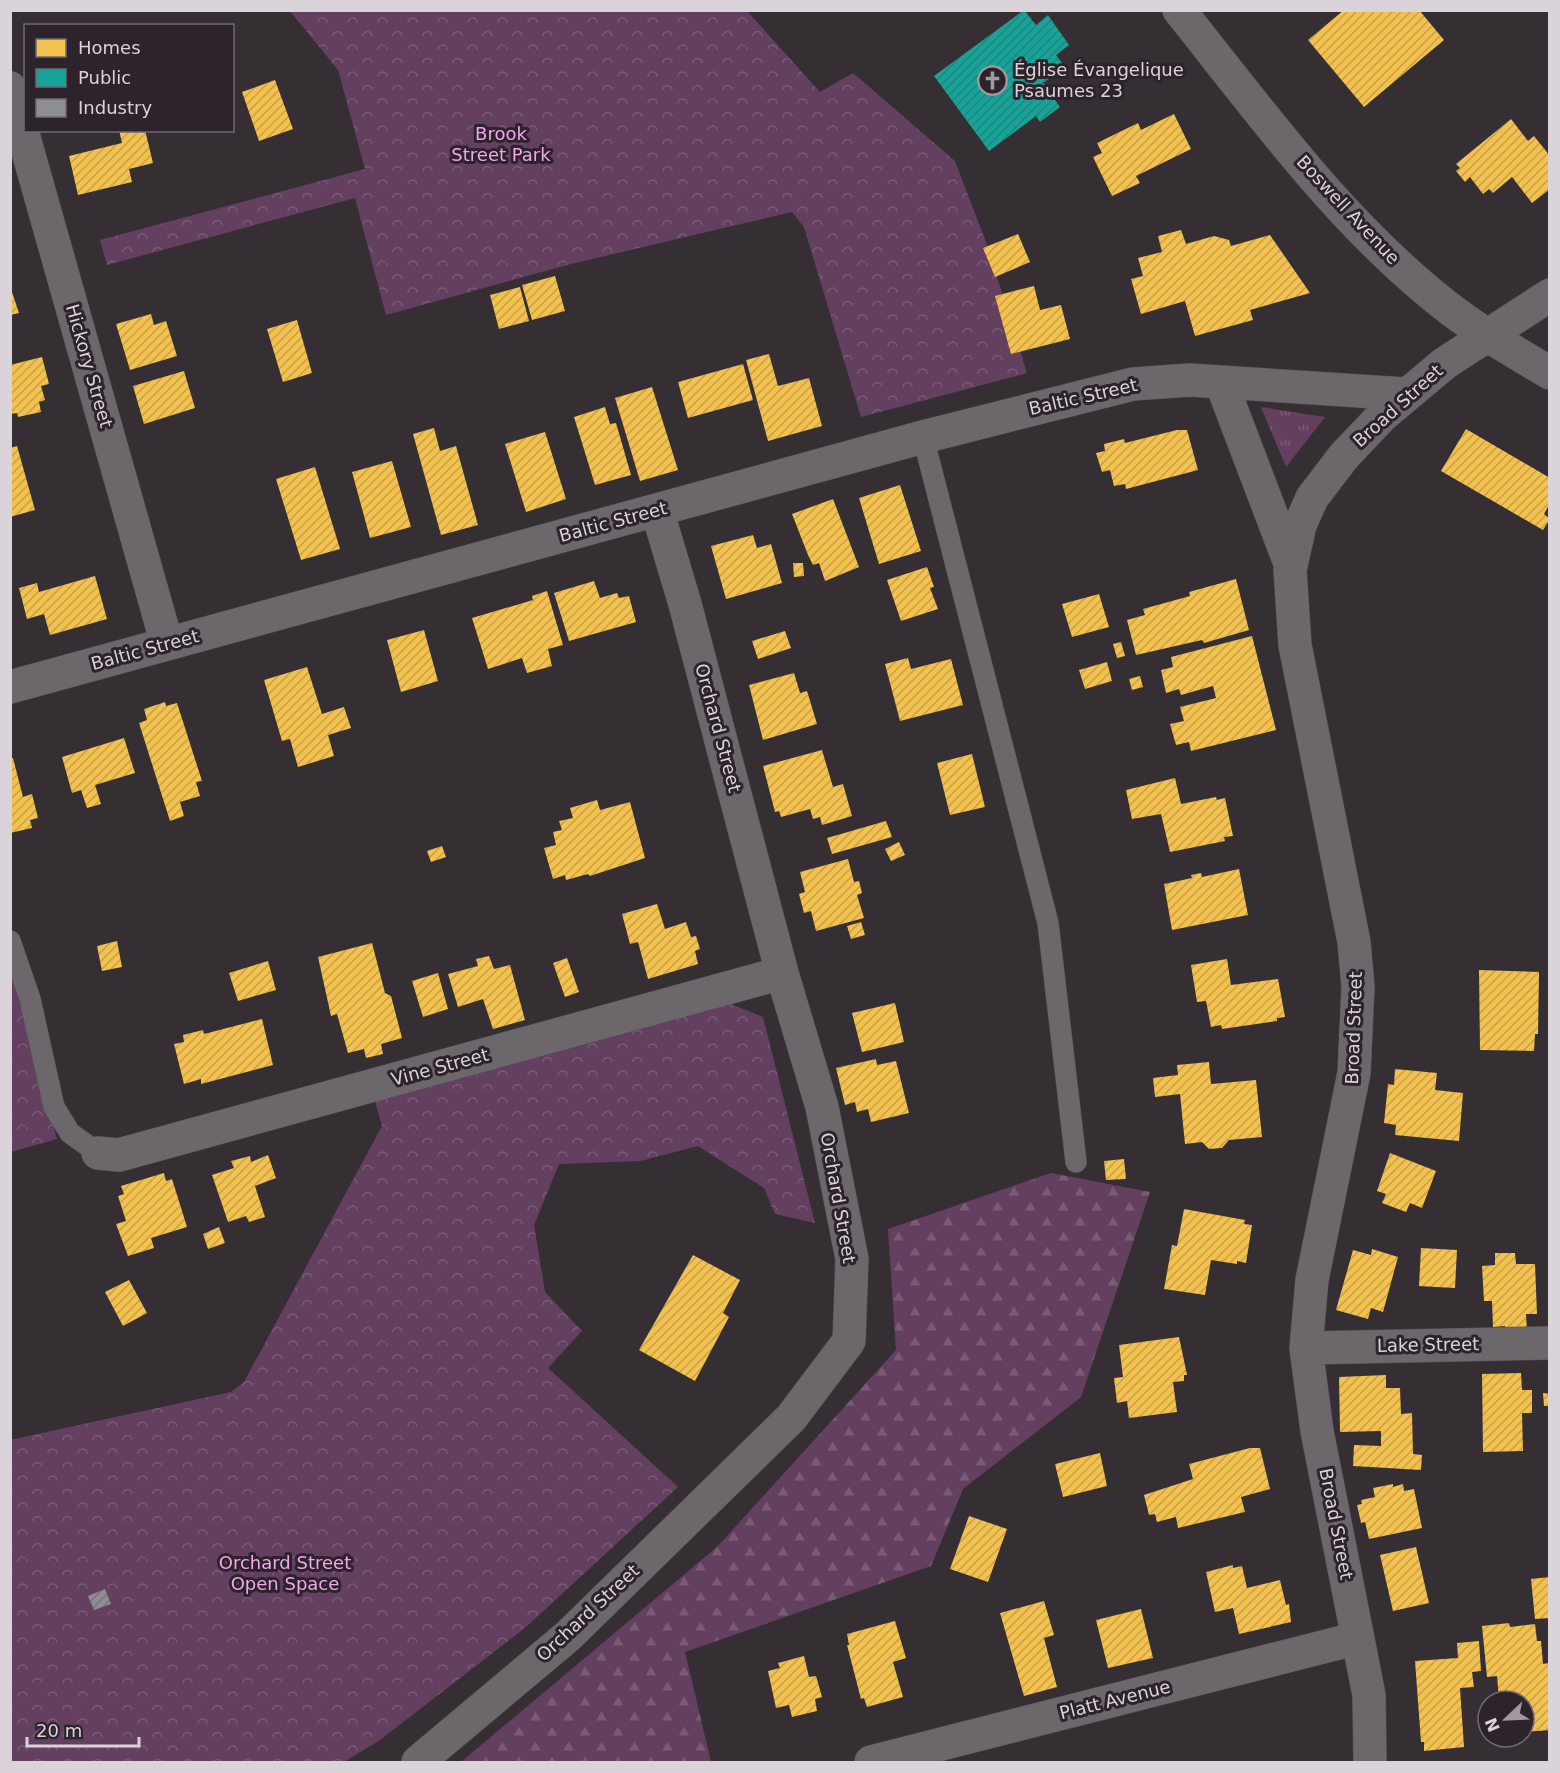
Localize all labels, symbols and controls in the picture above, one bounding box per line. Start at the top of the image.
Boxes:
legend [24,24,234,132]
text: Homes [78,37,141,58]
place label: Église Évangelique Psaumes 23 [1014,59,1184,101]
church icon: Église Évangelique Psaumes 23 [977,64,1009,96]
text: Public [78,67,131,88]
text: Industry [78,97,152,118]
park label: Brook Street Park [451,123,551,165]
street label: Boswell Avenue [1293,151,1404,268]
street label: Hickory Street [62,302,117,430]
street label: Broad Street [1349,360,1447,451]
street label: Baltic Street [1027,374,1139,419]
street label: Baltic Street [557,497,669,546]
street label: Baltic Street [89,625,201,674]
street label: Orchard Street [691,661,746,795]
street label: Broad Street [1341,971,1366,1085]
street label: Vine Street [389,1043,491,1090]
street label: Orchard Street [817,1131,860,1265]
street label: Lake Street [1377,1333,1479,1356]
street label: Broad Street [1315,1466,1358,1581]
park label: Orchard Street Open Space [219,1552,351,1594]
street label: Orchard Street [532,1560,643,1665]
street label: Platt Avenue [1057,1676,1173,1723]
north arrow [1476,1689,1536,1749]
scale bar [27,1710,140,1748]
text: N [1481,1715,1504,1735]
text: 20 m [36,1720,82,1741]

